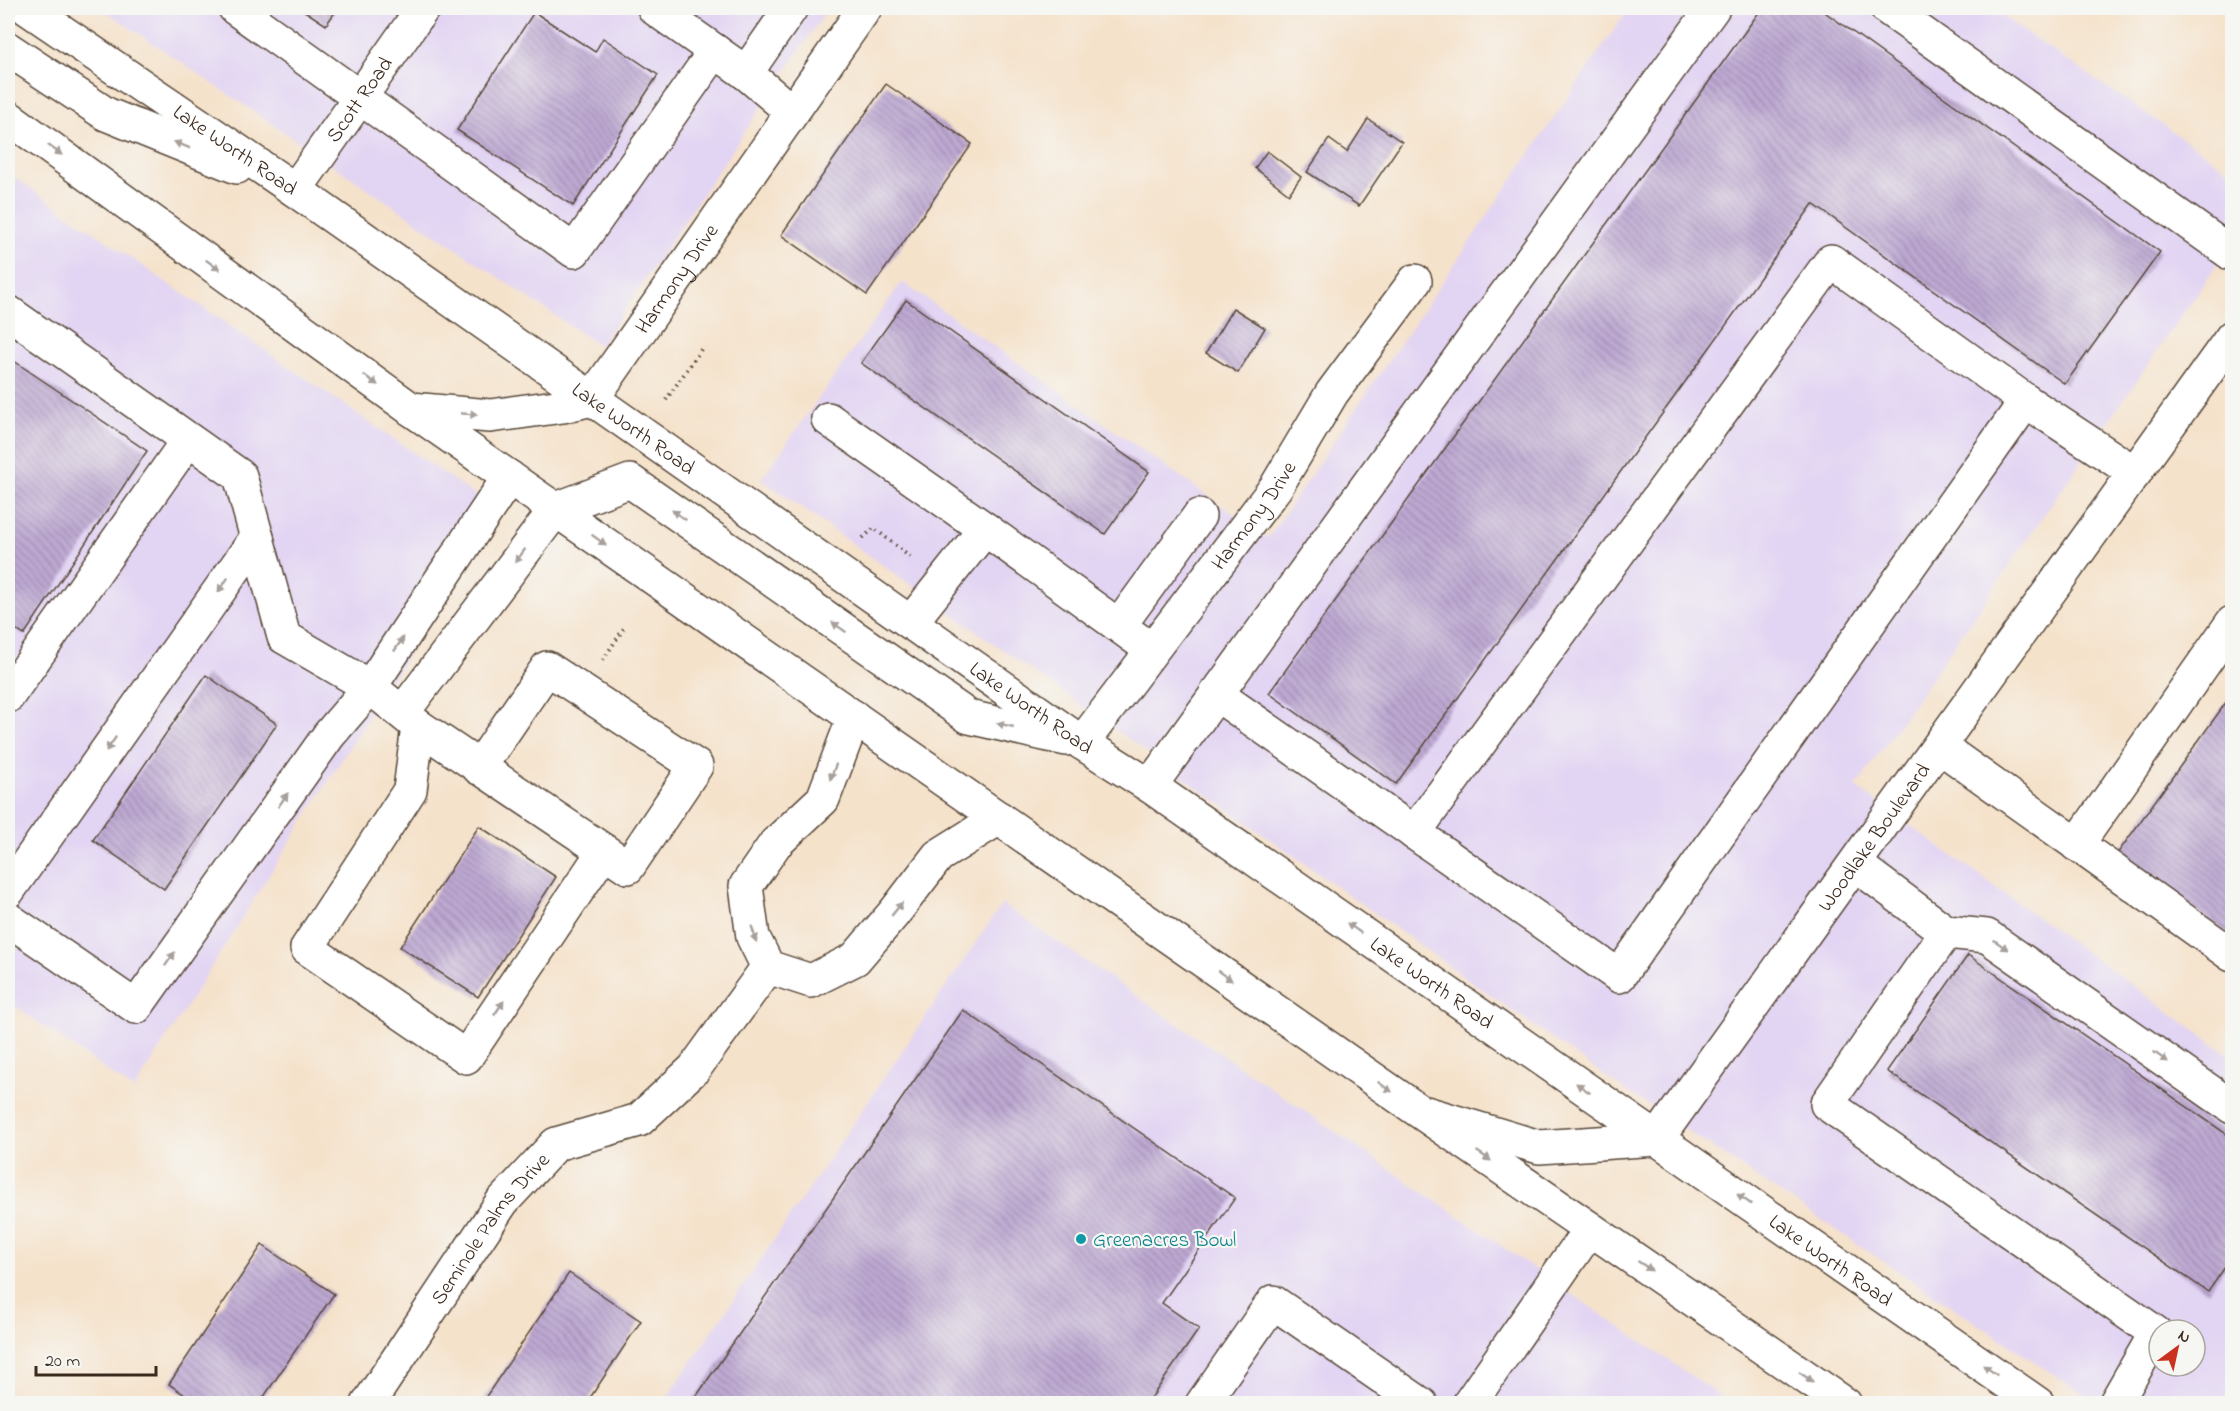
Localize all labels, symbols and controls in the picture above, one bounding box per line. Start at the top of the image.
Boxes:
street label: Scott Road [320,51,401,149]
street label: Lake Worth Road [166,98,303,204]
one-way arrow [173,139,191,149]
one-way arrow [47,144,63,156]
street label: Harmony Drive [629,218,727,341]
one-way arrow [205,259,221,271]
one-way arrow [363,373,378,385]
street label: Lake Worth Road [565,376,701,484]
one-way arrow [460,409,479,419]
street label: Harmony Drive [1205,456,1305,577]
one-way arrow [671,509,687,521]
one-way arrow [591,534,607,546]
one-way arrow [515,548,527,563]
one-way arrow [217,576,229,592]
one-way arrow [831,621,847,633]
one-way arrow [393,636,404,652]
street label: Lake Worth Road [962,655,1098,763]
one-way arrow [995,720,1014,730]
one-way arrow [105,736,117,752]
street label: Woodlake Boulevard [1812,757,1939,918]
one-way arrow [828,763,837,781]
one-way arrow [277,793,289,809]
one-way arrow [890,902,903,917]
one-way arrow [1347,922,1363,934]
one-way arrow [750,926,759,944]
street label: Lake Worth Road [1363,930,1499,1038]
one-way arrow [1993,939,2009,950]
one-way arrow [164,952,176,968]
one-way arrow [1217,970,1233,981]
one-way arrow [493,1001,505,1017]
one-way arrow [2152,1051,2168,1063]
one-way arrow [1377,1081,1393,1092]
one-way arrow [1576,1082,1592,1094]
street label: Seminole Palms Drive [425,1146,558,1312]
one-way arrow [1476,1150,1492,1162]
one-way arrow [1736,1193,1752,1205]
street label: Lake Worth Road [1762,1208,1898,1315]
place label: Greenacres Bowl [1093,1226,1236,1256]
marker: Greenacres Bowl [1074,1232,1088,1246]
one-way arrow [1637,1260,1653,1272]
north arrow [2147,1318,2207,1378]
text: N [2173,1324,2195,1350]
scale bar [36,1339,156,1377]
text: 20 m [45,1349,80,1375]
one-way arrow [1982,1365,1998,1376]
one-way arrow [1798,1371,1814,1382]

